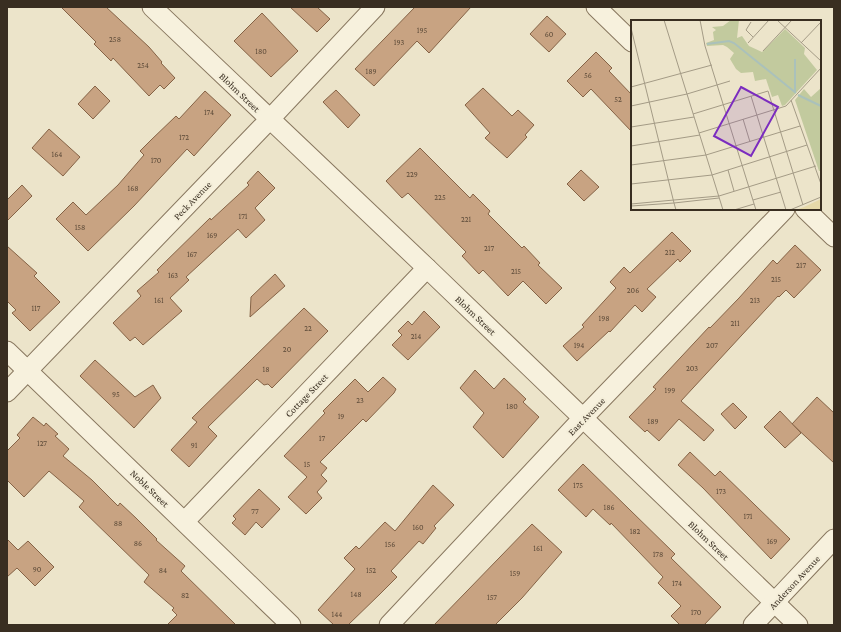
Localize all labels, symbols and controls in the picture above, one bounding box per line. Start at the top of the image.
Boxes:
inset map [631,20,821,210]
house number: 195 [417,26,427,35]
house number: 60 [545,30,554,39]
house number: 258 [109,35,121,44]
house number: 193 [394,38,404,47]
house number: 180 [255,47,267,56]
house number: 254 [137,61,149,70]
house number: 189 [366,67,376,76]
street label: Blohm Street [217,70,263,115]
house number: 56 [584,71,592,80]
house number: 52 [614,95,622,104]
house number: 174 [204,108,214,117]
house number: 172 [179,133,189,142]
house number: 164 [52,150,62,159]
house number: 170 [151,156,162,165]
house number: 229 [406,170,418,179]
street label: Peck Avenue [171,178,214,222]
house number: 168 [127,184,139,193]
house number: 225 [434,193,446,202]
house number: 171 [239,212,248,221]
house number: 221 [461,215,471,224]
house number: 158 [75,223,85,232]
house number: 169 [207,231,217,240]
house number: 217 [484,244,494,253]
house number: 212 [665,248,675,257]
house number: 167 [187,250,197,259]
house number: 217 [796,261,806,270]
house number: 215 [511,267,521,276]
house number: 163 [168,271,178,280]
house number: 215 [771,275,781,284]
house number: 206 [627,286,639,295]
street label: Blohm Street [453,293,499,338]
house number: 161 [154,296,164,305]
house number: 213 [750,296,760,305]
house number: 117 [32,304,41,313]
house number: 198 [598,314,610,323]
house number: 211 [730,319,740,328]
house number: 22 [304,324,312,333]
house number: 214 [411,332,421,341]
house number: 194 [574,341,584,350]
house number: 207 [706,341,718,350]
house number: 20 [283,345,292,354]
house number: 203 [686,364,698,373]
house number: 18 [263,365,269,374]
street label: Cottage Street [283,371,330,419]
house number: 199 [665,386,675,395]
house number: 95 [112,390,120,399]
street label: East Avenue [566,395,608,438]
house number: 23 [356,396,364,405]
house number: 180 [506,402,518,411]
house number: 19 [338,412,344,421]
house number: 189 [648,417,658,426]
house number: 17 [319,434,325,443]
house number: 127 [37,439,47,448]
house number: 91 [191,441,198,450]
house number: 15 [304,460,310,469]
street label: Noble Street [128,467,172,510]
house number: 175 [573,481,583,490]
house number: 173 [716,487,726,496]
house number: 186 [603,503,615,512]
house number: 77 [251,507,259,516]
house number: 171 [744,512,753,521]
street label: Blohm Street [686,518,732,563]
house number: 88 [114,519,122,528]
house number: 160 [412,523,424,532]
house number: 182 [630,527,641,536]
house number: 169 [767,537,777,546]
house number: 86 [134,539,142,548]
house number: 156 [385,540,395,549]
house number: 161 [533,544,543,553]
house number: 178 [653,550,663,559]
street label: Anderson Avenue [767,553,823,612]
house number: 90 [33,565,42,574]
house number: 84 [159,566,167,575]
house number: 152 [366,566,376,575]
house number: 159 [510,569,520,578]
house number: 174 [672,579,682,588]
house number: 148 [350,590,362,599]
house number: 82 [181,591,189,600]
house number: 157 [487,593,497,602]
house number: 170 [691,608,702,617]
house number: 144 [332,610,342,619]

